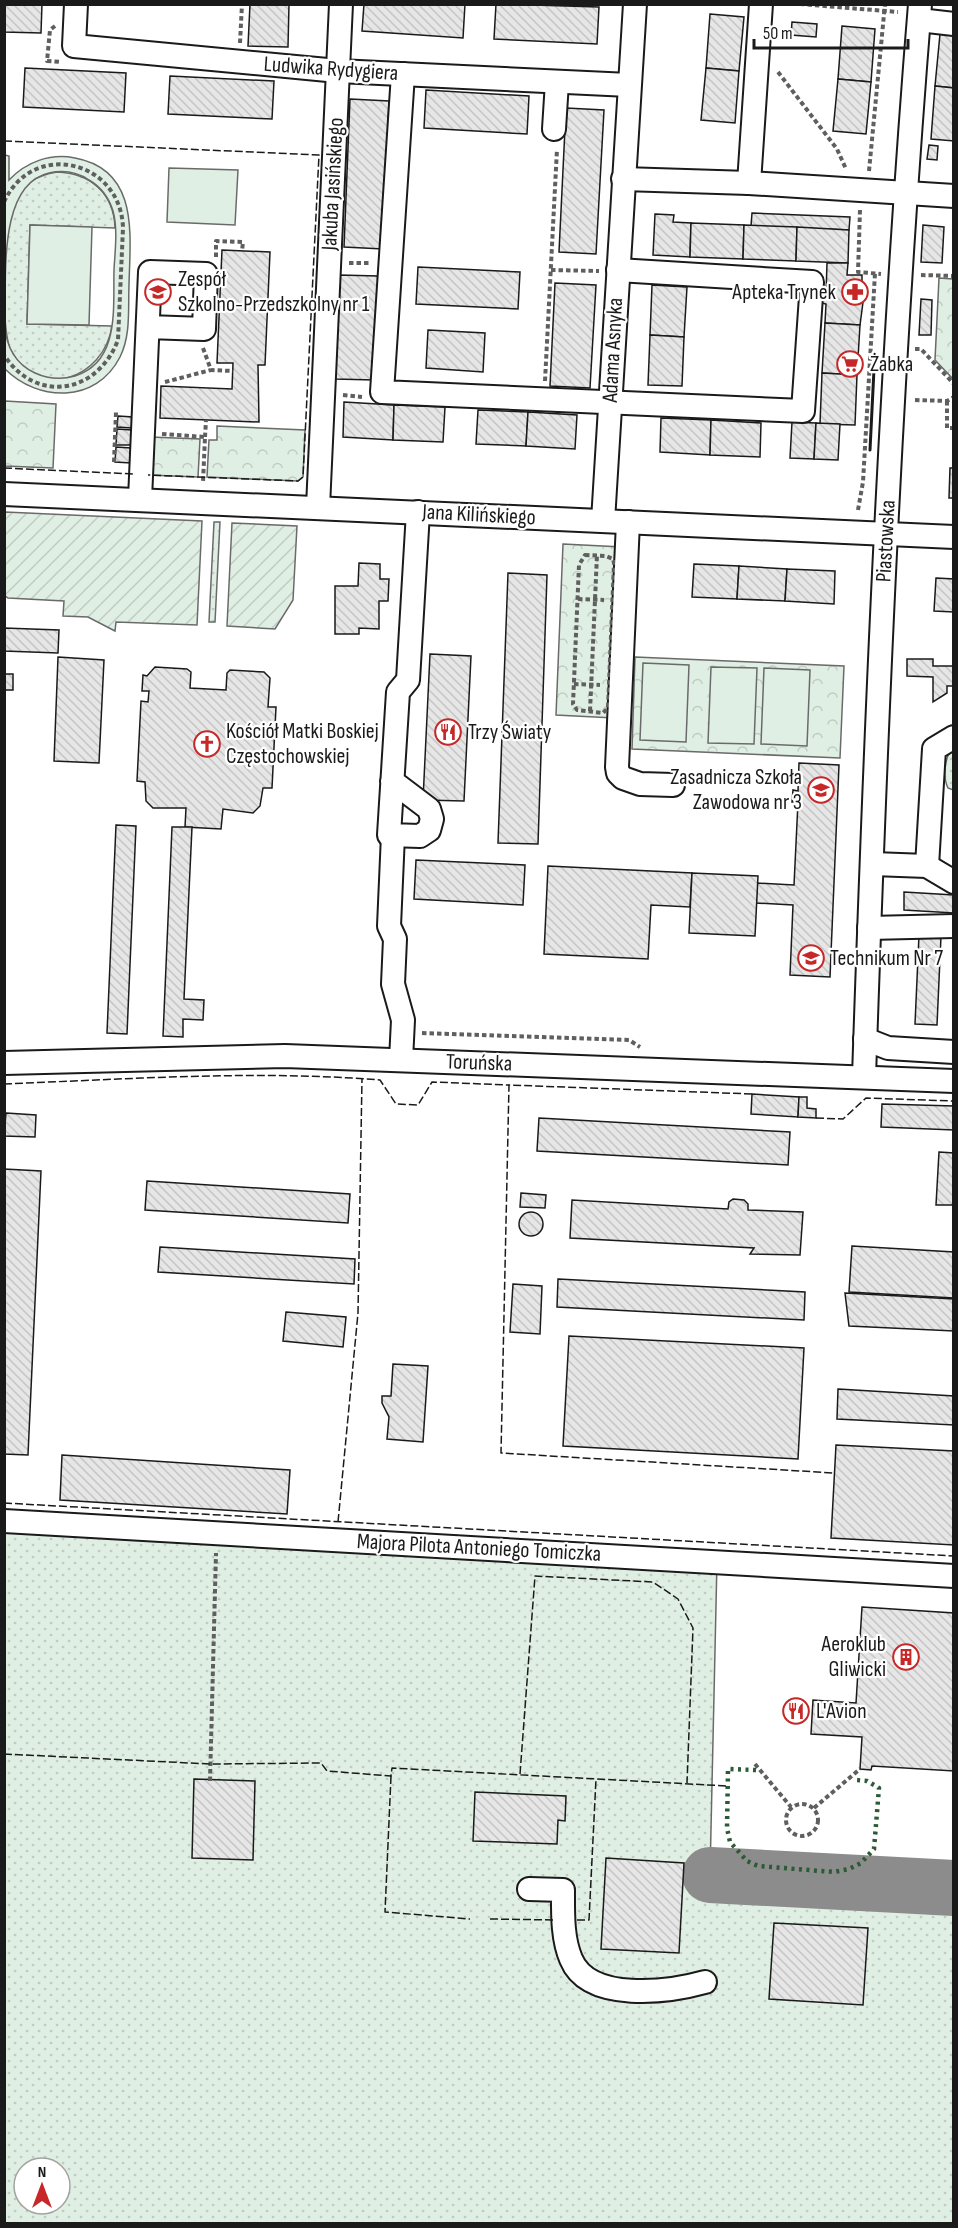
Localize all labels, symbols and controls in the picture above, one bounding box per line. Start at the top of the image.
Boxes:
scale bar [754,12,908,50]
text: 50 m [763,23,793,44]
street label: Ludwika Rydygiera [263,51,399,87]
street label: Jakuba Jasińskiego [316,117,350,252]
place label: Zespół Szkolno-Przedszkolny nr 1 [178,266,370,318]
school or university icon: Zespół Szkolno-Przedszkolny nr 1 [143,277,173,307]
pharmacy icon: Apteka Trynek [840,277,870,307]
place label: Apteka Trynek [731,279,837,306]
street label: Adama Asnyka [597,297,629,404]
supermarket icon: Żabka [835,349,865,379]
place label: Żabka [870,351,913,378]
street label: Jana Kilińskiego [421,498,536,531]
street label: Piastowska [870,499,902,583]
restaurant icon: Trzy Światy [433,717,463,747]
place label: Kościół Matki Boskiej Częstochowskiej [226,718,379,770]
place label: Trzy Światy [468,719,552,746]
church icon: Kościół Matki Boskiej Częstochowskiej [192,729,222,759]
place label: Zasadnicza Szkoła Zawodowa nr 3 [670,764,802,816]
school or university icon: Zasadnicza Szkoła Zawodowa nr 3 [806,775,836,805]
school or university icon: Technikum Nr 7 [796,943,826,973]
place label: Technikum Nr 7 [830,945,943,972]
street label: Toruńska [445,1048,513,1078]
street label: Majora Pilota Antoniego Tomiczka [356,1528,602,1568]
place label: Aeroklub Gliwicki [821,1631,886,1683]
building icon: Aeroklub Gliwicki [891,1642,921,1672]
restaurant icon: L'Avion [781,1696,811,1726]
place label: L'Avion [816,1698,867,1725]
north arrow [12,2156,72,2216]
text: N [38,2163,46,2182]

